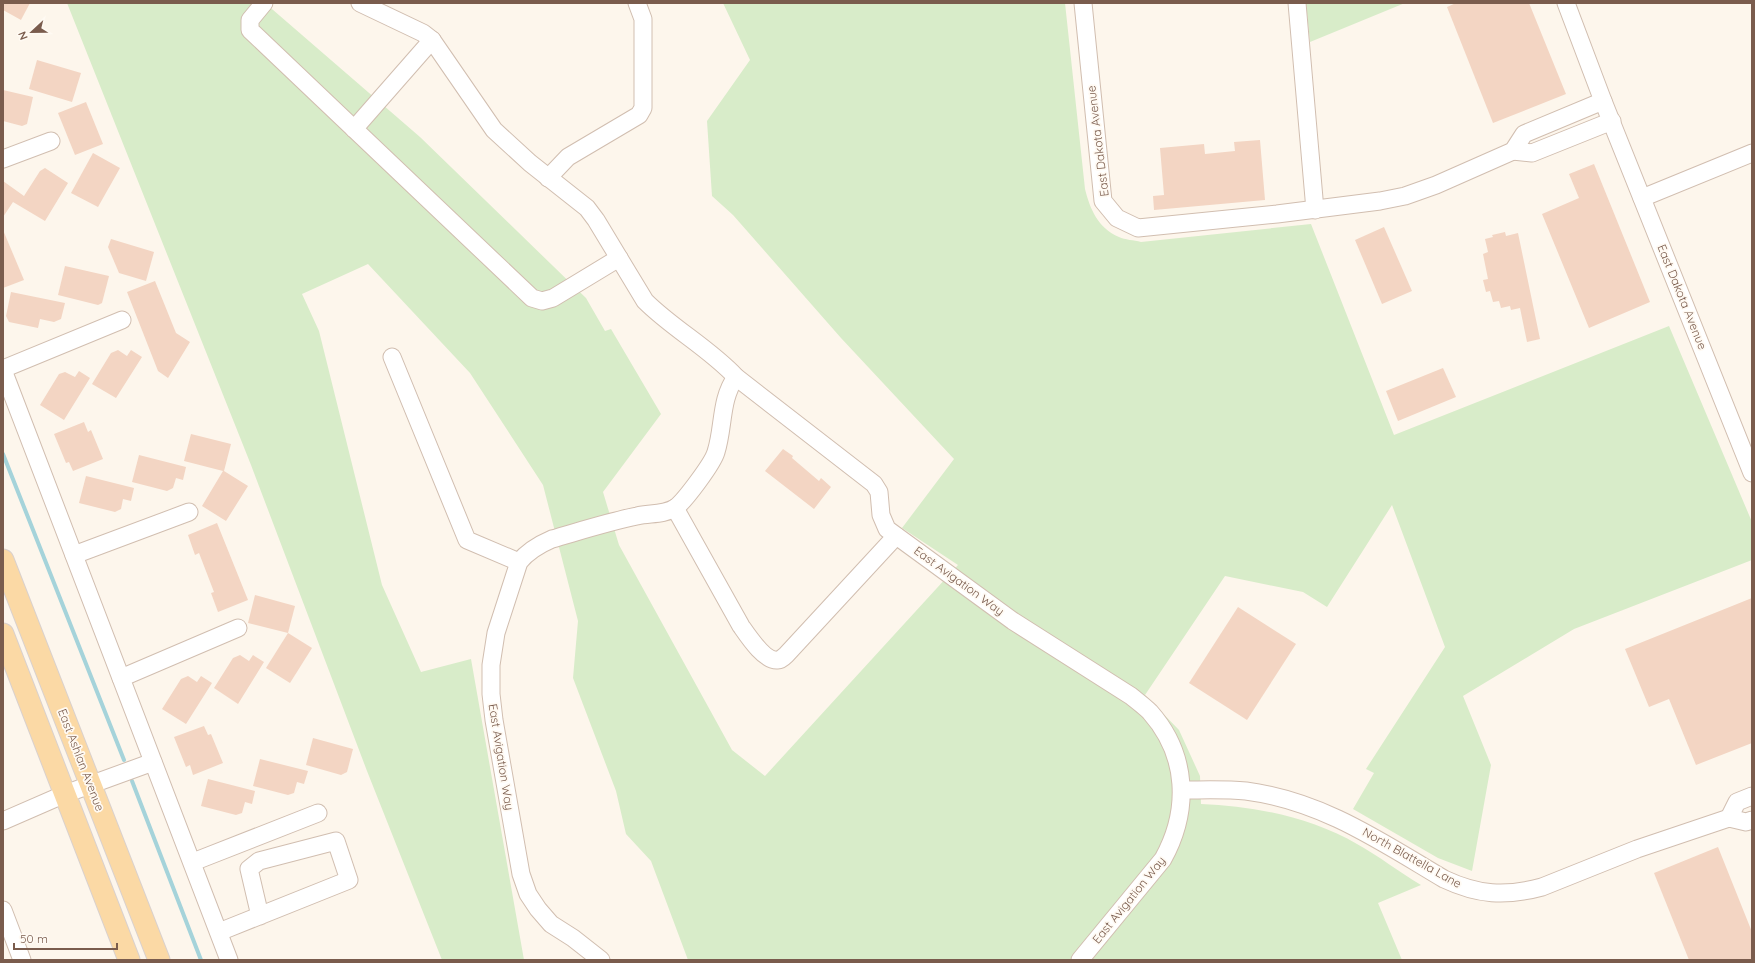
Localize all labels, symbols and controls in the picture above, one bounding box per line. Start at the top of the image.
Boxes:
north arrow [12,12,52,52]
text: N [15,29,31,42]
street label: East Dakota Avenue [1083,84,1112,198]
street label: East Dakota Avenue [1655,242,1710,352]
street label: East Avigation Way [911,543,1007,618]
street label: East Avigation Way [486,703,517,811]
street label: East Ashlan Avenue [55,706,108,813]
street label: North Blattella Lane [1360,824,1465,891]
street label: East Avigation Way [1089,853,1168,946]
scale bar [14,925,117,951]
text: 50 m [20,931,48,946]

